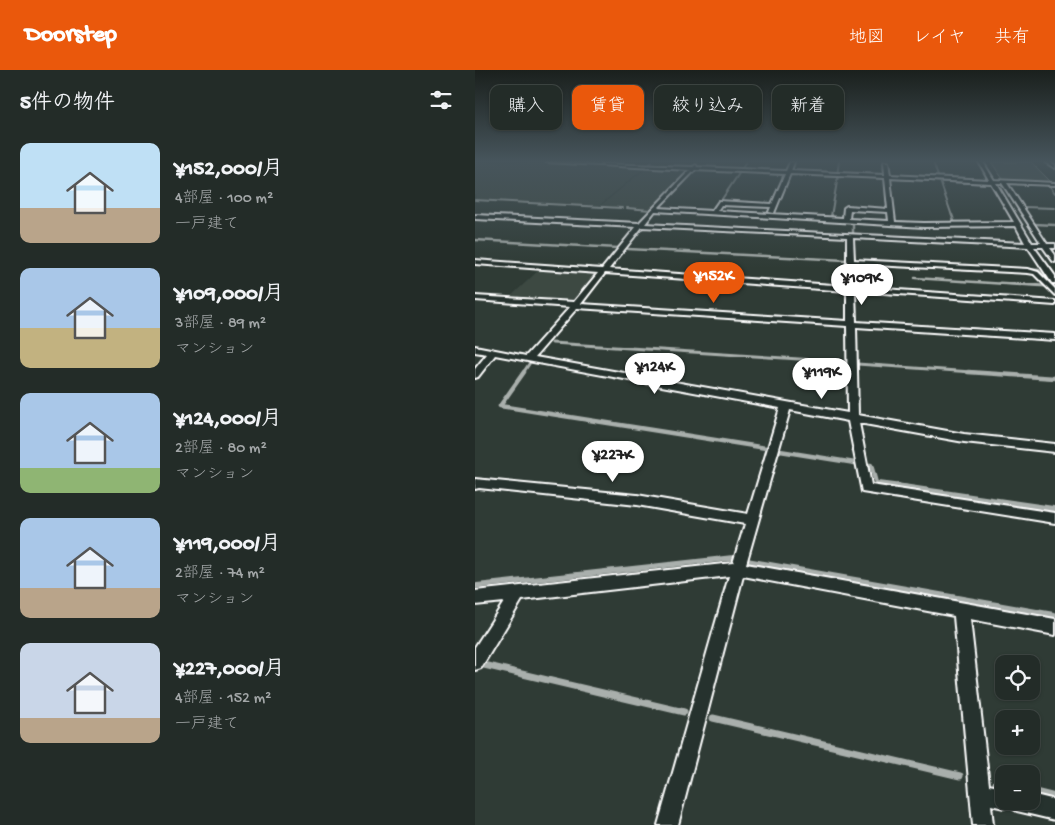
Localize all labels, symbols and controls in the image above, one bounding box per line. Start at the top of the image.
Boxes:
text: Doorstep [25,21,117,50]
text: 地図 [849,28,885,49]
text: レイヤ [913,28,966,49]
text: 共有 [994,28,1030,49]
chip: 購入 [490,85,562,130]
chip: 賃貸 [572,85,644,130]
chip: 絞り込み [654,85,762,130]
chip: 新着 [772,85,844,130]
icon: filters [427,86,455,114]
text: 5件の物件 [20,92,115,117]
text: ¥152,000/月 [175,158,283,183]
icon: home [60,163,120,223]
text: 4部屋 · 100 m² [175,190,273,209]
text: 一戸建て [175,216,239,235]
pin: ¥152K [679,262,749,304]
pin: ¥109K [827,264,897,306]
text: ¥152K [695,268,733,287]
text: ¥109K [842,270,882,289]
text: ¥109,000/月 [175,283,284,308]
icon: home [60,288,120,348]
text: 3部屋 · 89 m² [175,315,266,334]
text: マンション [175,341,254,360]
pin: ¥124K [620,352,690,395]
pin: ¥119K [787,358,857,400]
text: ¥124K [636,359,674,378]
text: ¥119K [803,364,841,383]
text: ¥124,000/月 [175,408,282,433]
icon: home [60,413,120,473]
text: 2部屋 · 80 m² [175,440,267,459]
pin: ¥227K [578,440,648,483]
text: ¥227K [593,447,633,466]
text: マンション [175,466,254,485]
text: ¥119,000/月 [175,533,281,558]
icon: home [60,538,120,598]
text: 2部屋 · 74 m² [175,565,265,584]
text: マンション [175,591,254,610]
map controls [995,655,1040,810]
button: locate [995,655,1040,700]
text: ¥227,000/月 [175,658,285,683]
icon: home [60,663,120,723]
text: 4部屋 · 152 m² [175,690,271,709]
button: + [995,710,1040,755]
text: 一戸建て [175,716,239,735]
button: − [995,765,1040,810]

